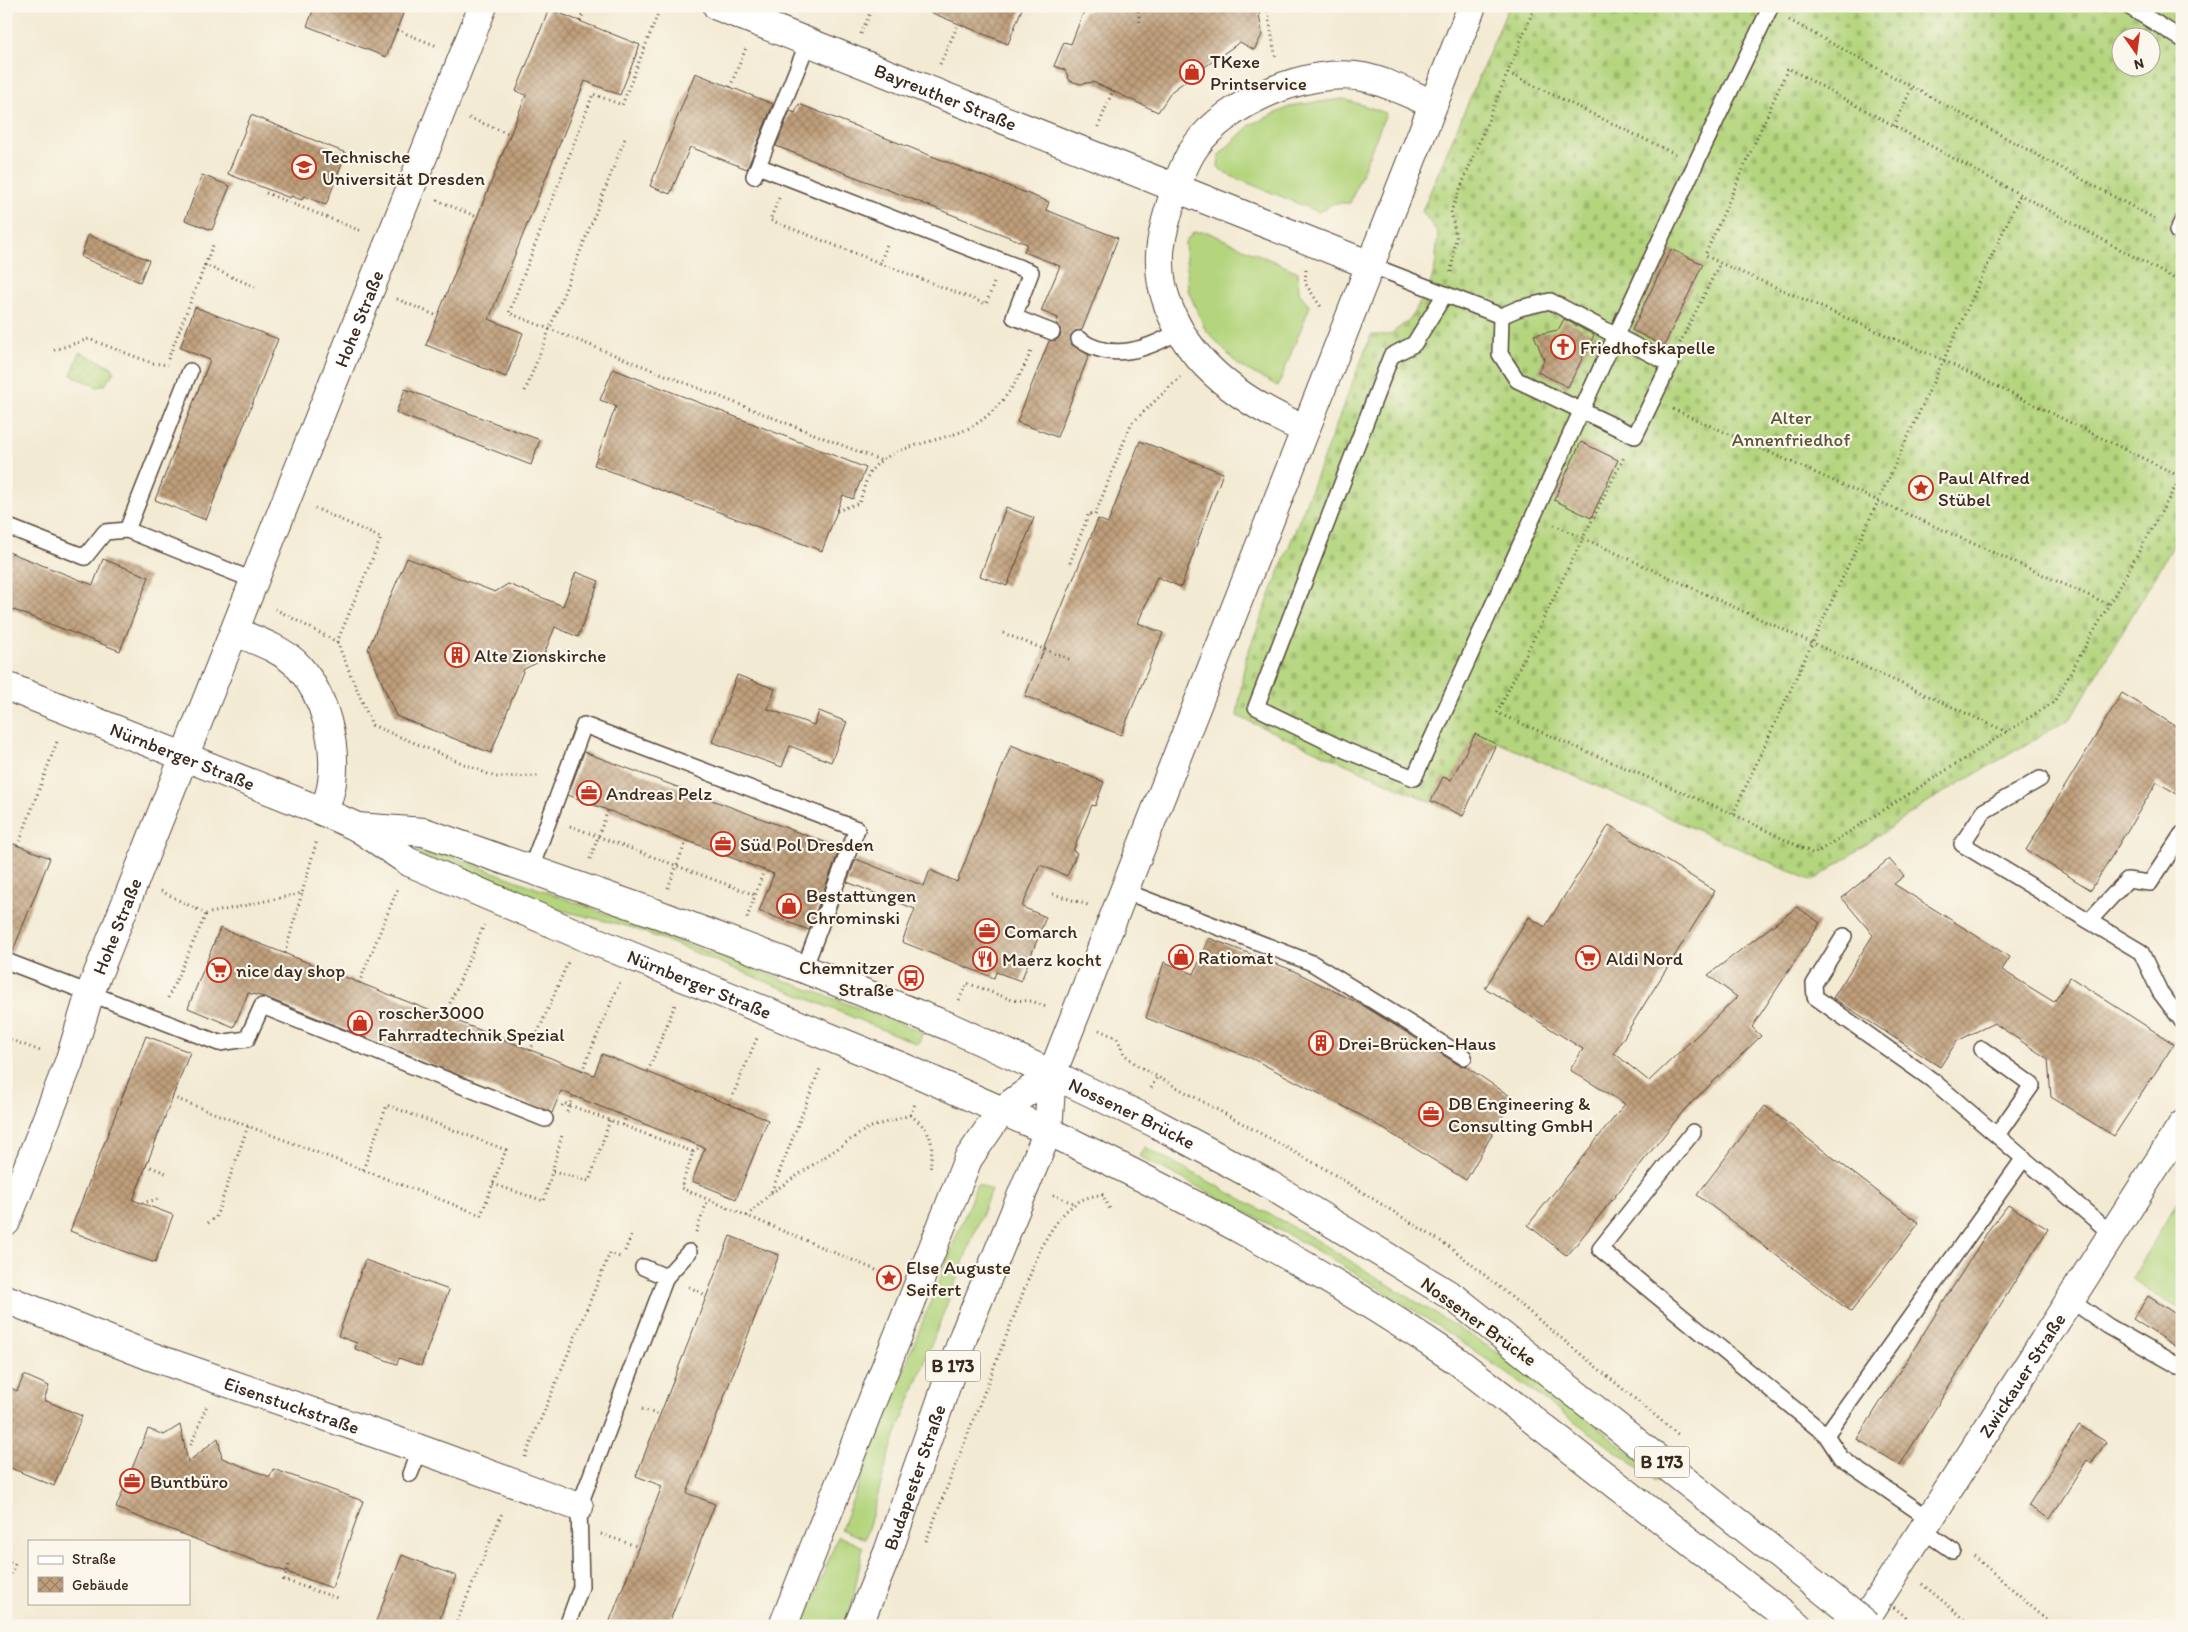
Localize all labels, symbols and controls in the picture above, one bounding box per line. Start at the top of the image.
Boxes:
north arrow [2110,28,2160,78]
place label: TKexe Printservice [1210,50,1307,95]
text: N [2132,55,2146,74]
street label: Bayreuther Straße [871,59,1020,136]
shop icon: TKexe Printservice [1179,59,1205,85]
place label: Technische Universität Dresden [322,145,485,190]
school or university icon: Technische Universität Dresden [291,154,317,180]
street label: Hohe Straße [329,267,389,371]
church icon: Friedhofskapelle [1550,334,1576,360]
place label: Friedhofskapelle [1580,336,1715,359]
park label: Alter Annenfriedhof [1732,406,1850,451]
place label: Paul Alfred Stübel [1938,466,2030,511]
place icon: Paul Alfred Stübel [1908,475,1934,501]
building icon: Alte Zionskirche [444,642,470,668]
place label: Alte Zionskirche [474,644,606,667]
street label: Nürnberger Straße [107,717,258,795]
office icon: Andreas Pelz [576,780,602,806]
place label: Andreas Pelz [606,782,712,805]
office icon: Süd Pol Dresden [710,831,736,857]
place label: Süd Pol Dresden [740,833,874,856]
street label: Hohe Straße [87,875,147,978]
place label: Bestattungen Chrominski [806,884,916,929]
shop icon: Bestattungen Chrominski [776,893,802,919]
office icon: Comarch [974,918,1000,944]
place label: Comarch [1004,920,1078,943]
shop icon: Ratiomat [1168,944,1194,970]
street label: Nürnberger Straße [624,945,775,1024]
supermarket icon: Aldi Nord [1575,945,1601,971]
restaurant icon: Maerz kocht [972,946,998,972]
place label: Ratiomat [1198,946,1273,969]
place label: Aldi Nord [1606,947,1684,970]
place label: Maerz kocht [1002,948,1102,971]
place label: Chemnitzer Straße [799,956,894,1001]
supermarket icon: nice day shop [206,957,232,983]
place label: nice day shop [236,959,345,982]
bus stop icon: Chemnitzer Straße [898,965,924,991]
place label: roscher3000 Fahrradtechnik Spezial [378,1001,565,1046]
shop icon: roscher3000 Fahrradtechnik Spezial [347,1010,373,1036]
building icon: Drei-Brücken-Haus [1308,1030,1334,1056]
place label: Drei-Brücken-Haus [1338,1032,1496,1055]
street label: Nossener Brücke [1065,1073,1199,1154]
place label: DB Engineering & Consulting GmbH [1448,1092,1593,1137]
office icon: DB Engineering & Consulting GmbH [1418,1101,1444,1127]
place label: Else Auguste Seifert [906,1256,1011,1301]
place icon: Else Auguste Seifert [876,1265,902,1291]
street label: Nossener Brücke [1416,1272,1541,1371]
street label: Zwickauer Straße [1974,1309,2071,1442]
road number: B 173 [926,1350,980,1382]
street label: Eisenstuckstraße [221,1371,362,1439]
street label: Budapester Straße [878,1401,951,1553]
road number: B 173 [1634,1446,1690,1478]
office icon: Buntbüro [119,1468,145,1494]
place label: Buntbüro [150,1470,228,1493]
legend [28,1540,190,1604]
text: Straße [72,1550,116,1568]
text: Gebäude [72,1576,129,1594]

